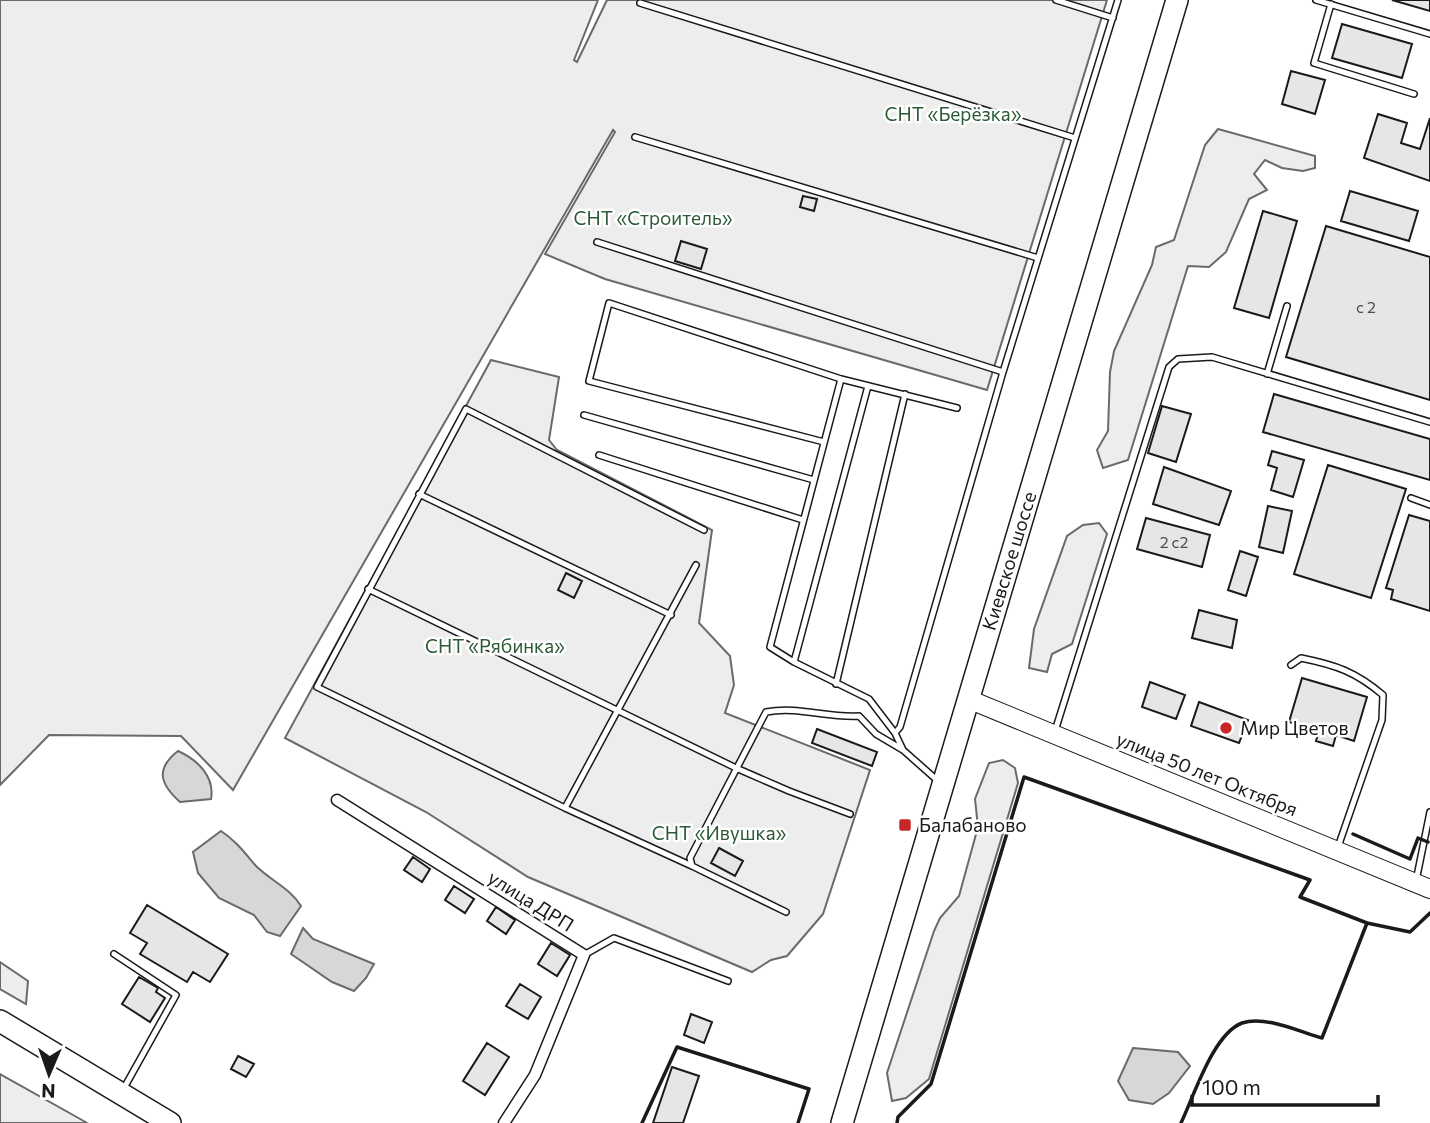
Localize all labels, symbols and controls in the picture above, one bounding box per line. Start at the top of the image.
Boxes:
park label: СНТ «Берёзка» [885,102,1022,125]
park label: СНТ «Строитель» [573,206,733,229]
house number: с 2 [1356,297,1376,316]
street label: Киевское шоссе [976,489,1041,633]
house number: 2 с2 [1160,532,1188,551]
park label: СНТ «Рябинка» [425,634,565,657]
place label: Мир Цветов [1240,716,1349,739]
marker: Мир Цветов [1218,720,1234,736]
street label: улица 50 лет Октября [1113,727,1301,820]
place label: Балабаново [919,813,1027,836]
marker: Балабаново [897,817,913,833]
park label: СНТ «Ивушка» [652,821,787,844]
street label: улица ДРП [484,865,578,936]
north arrow [14,1039,84,1109]
scale bar [1192,1064,1378,1108]
text: 100 m [1202,1074,1261,1099]
text: N [41,1080,56,1103]

